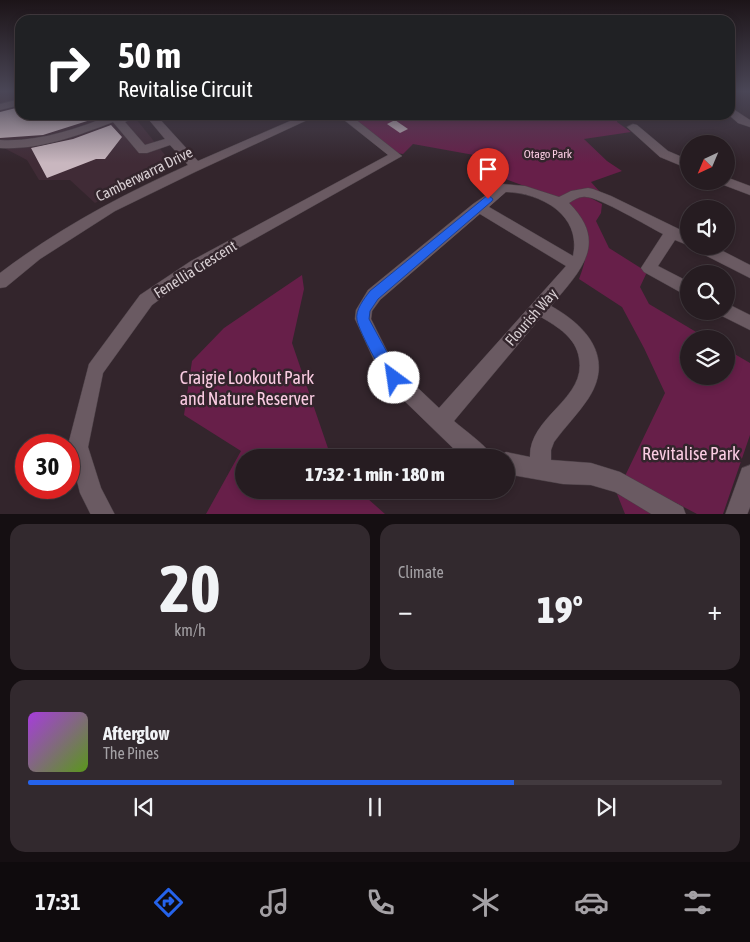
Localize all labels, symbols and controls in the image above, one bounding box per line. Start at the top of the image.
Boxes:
icon: right [35,35,100,100]
text: 50 m [118,35,181,75]
text: Revitalise Circuit [118,76,253,102]
north arrow [680,135,735,190]
map controls [680,135,735,385]
street label: Camberwarra Drive [93,143,195,205]
park label: Otago Park [524,147,573,161]
pin [467,148,509,199]
icon: arrive [474,155,502,183]
button: sound [680,200,735,255]
street label: Fenellia Crescent [151,237,239,301]
button: search [680,265,735,320]
street label: Flourish Way [502,285,560,349]
button: layers [680,330,735,385]
position arrow [367,351,419,403]
park label: Craigie Lookout Park and Nature Reserver [180,367,315,409]
speed limit sign: 30 [15,434,80,499]
park label: Revitalise Park [642,443,740,464]
text: 17:32 · 1 min · 180 m [305,463,445,485]
text: 20 [159,551,221,626]
text: Climate [398,563,444,581]
text: 19° [537,588,583,631]
text: − [398,594,413,626]
text: + [707,594,722,626]
text: km/h [174,621,206,639]
text: Afterglow [103,722,170,744]
text: The Pines [103,744,159,762]
icon: previous [130,793,158,821]
icon: pause [361,793,389,821]
icon: next [592,793,620,821]
icon: directions [151,885,186,920]
icon: music [257,885,292,920]
icon: phone [363,885,398,920]
icon: climate [468,885,503,920]
icon: car [574,885,609,920]
icon: filters [680,885,715,920]
text: 17:31 [35,889,81,915]

